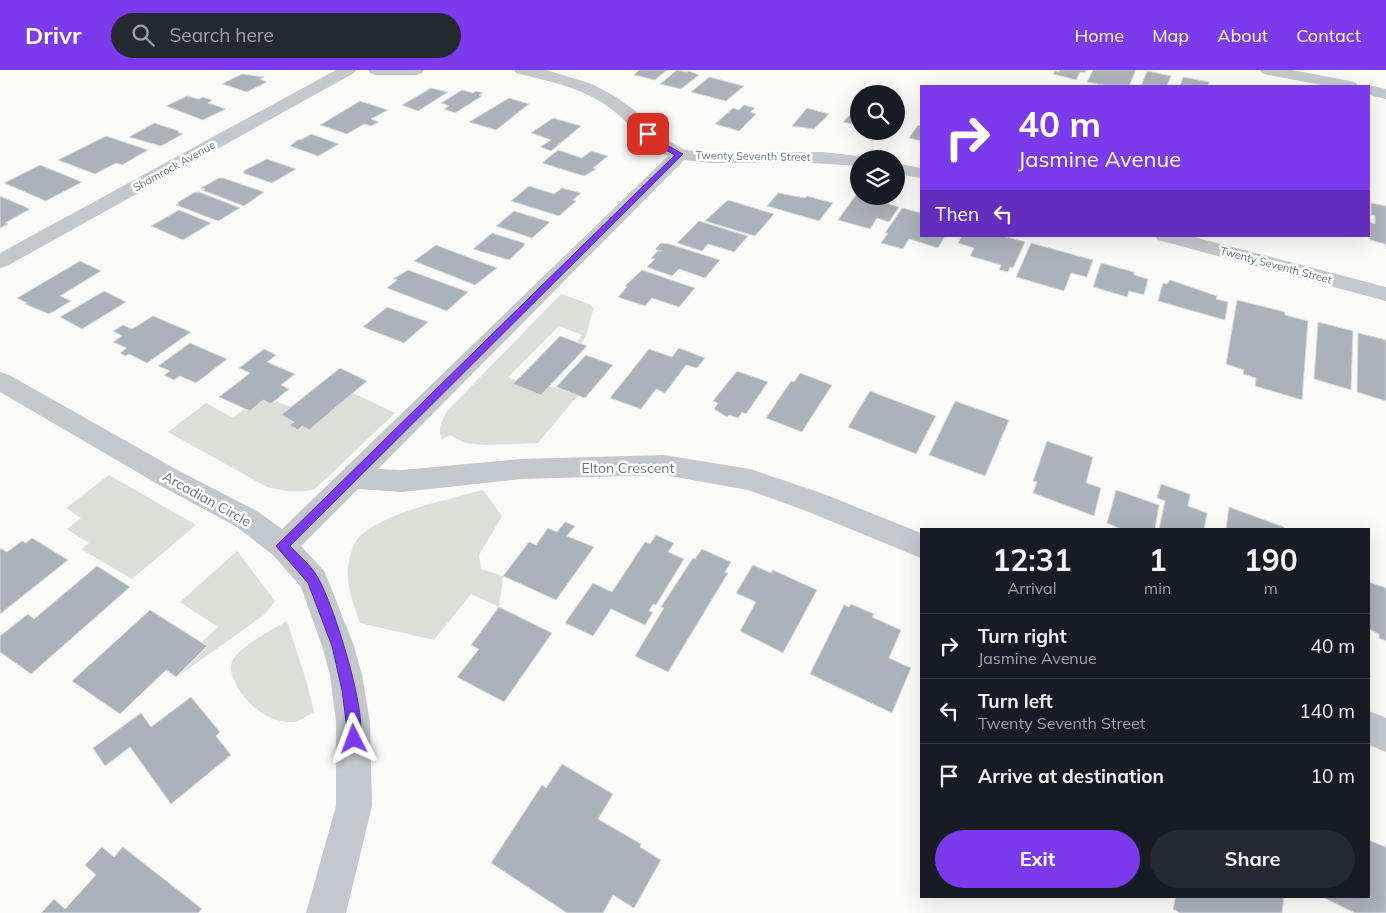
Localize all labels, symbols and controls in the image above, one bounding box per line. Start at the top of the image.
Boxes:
search box [111,13,461,58]
text: Drivr [25,20,81,50]
icon: search [129,21,157,49]
text: Search here [169,23,274,47]
text: Home [1074,24,1124,47]
text: Map [1152,24,1189,47]
text: About [1217,24,1268,47]
text: Contact [1296,24,1361,47]
map controls [850,85,905,205]
button: search [850,85,905,140]
text: 40 m [1018,102,1101,146]
icon: right [935,105,1000,170]
pin [627,113,669,155]
icon: arrive [634,120,662,148]
street label: Shamrock Avenue [130,138,218,194]
text: Jasmine Avenue [1018,145,1181,173]
street label: Twenty Seventh Street [695,148,811,164]
button: layers [850,150,905,205]
icon: left [989,200,1017,228]
text: Then [935,202,979,226]
street label: Twenty Seventh Street [1219,243,1333,287]
street label: Elton Crescent [582,459,675,477]
street label: Arcadian Circle [160,467,254,531]
text: 12:31 [992,541,1072,579]
text: 1 [1149,541,1167,579]
text: 190 [1244,541,1298,579]
text: Arrival [1008,578,1057,598]
text: min [1144,578,1171,598]
text: m [1264,578,1278,598]
text: Turn right [978,624,1067,648]
icon: right [935,632,963,660]
text: 40 m [1311,634,1355,658]
text: Jasmine Avenue [978,648,1097,668]
text: Turn left [978,689,1053,713]
icon: left [935,697,963,725]
text: 140 m [1299,699,1355,723]
position arrow [327,712,379,764]
text: Twenty Seventh Street [978,713,1145,733]
icon: arrive [935,762,963,790]
text: Arrive at destination [978,764,1164,788]
text: 10 m [1311,764,1355,788]
button: Exit [935,830,1140,888]
button: Share [1150,830,1355,888]

